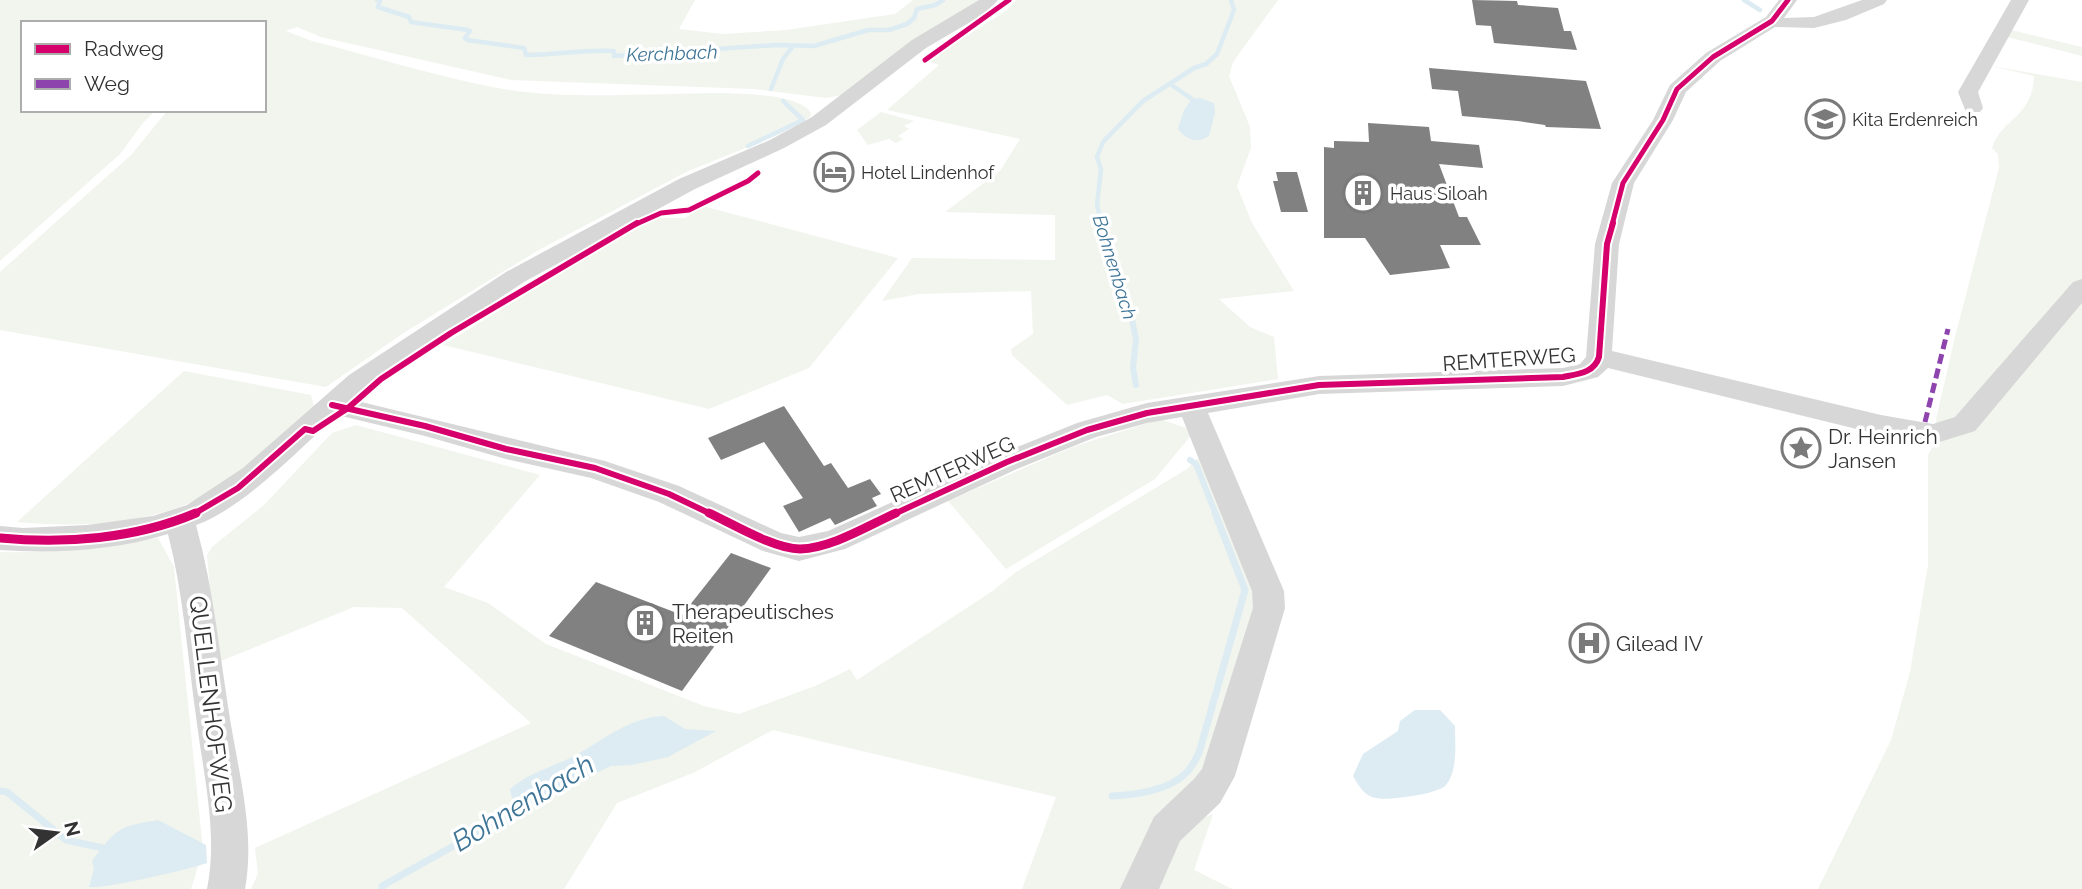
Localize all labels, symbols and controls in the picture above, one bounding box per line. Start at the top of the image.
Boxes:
legend [21,21,266,112]
text: Radweg [84,36,164,61]
water label: Kerchbach [626,40,718,66]
text: Weg [84,71,130,96]
school or university icon: Kita Erdenreich [1804,98,1846,140]
place label: Kita Erdenreich [1852,109,1978,130]
hotel icon: Hotel Lindenhof [813,151,855,193]
place label: Hotel Lindenhof [861,162,995,183]
building icon: Haus Siloah [1342,172,1384,214]
place label: Haus Siloah [1390,183,1488,204]
water label: Bohnenbach [1089,212,1141,322]
street label: REMTERWEG [1442,342,1576,376]
place label: Dr. Heinrich Jansen [1828,424,1938,473]
place icon: Dr. Heinrich Jansen [1780,427,1822,469]
street label: REMTERWEG [886,430,1018,508]
street label: QUELLENHOFWEG [183,594,239,814]
place label: Therapeutisches Reiten [672,599,834,648]
building icon: Therapeutisches Reiten [624,602,666,644]
hospital icon: Gilead IV [1568,622,1610,664]
place label: Gilead IV [1616,631,1703,656]
water label: Bohnenbach [446,748,600,858]
north arrow [21,798,91,868]
text: N [60,819,85,839]

